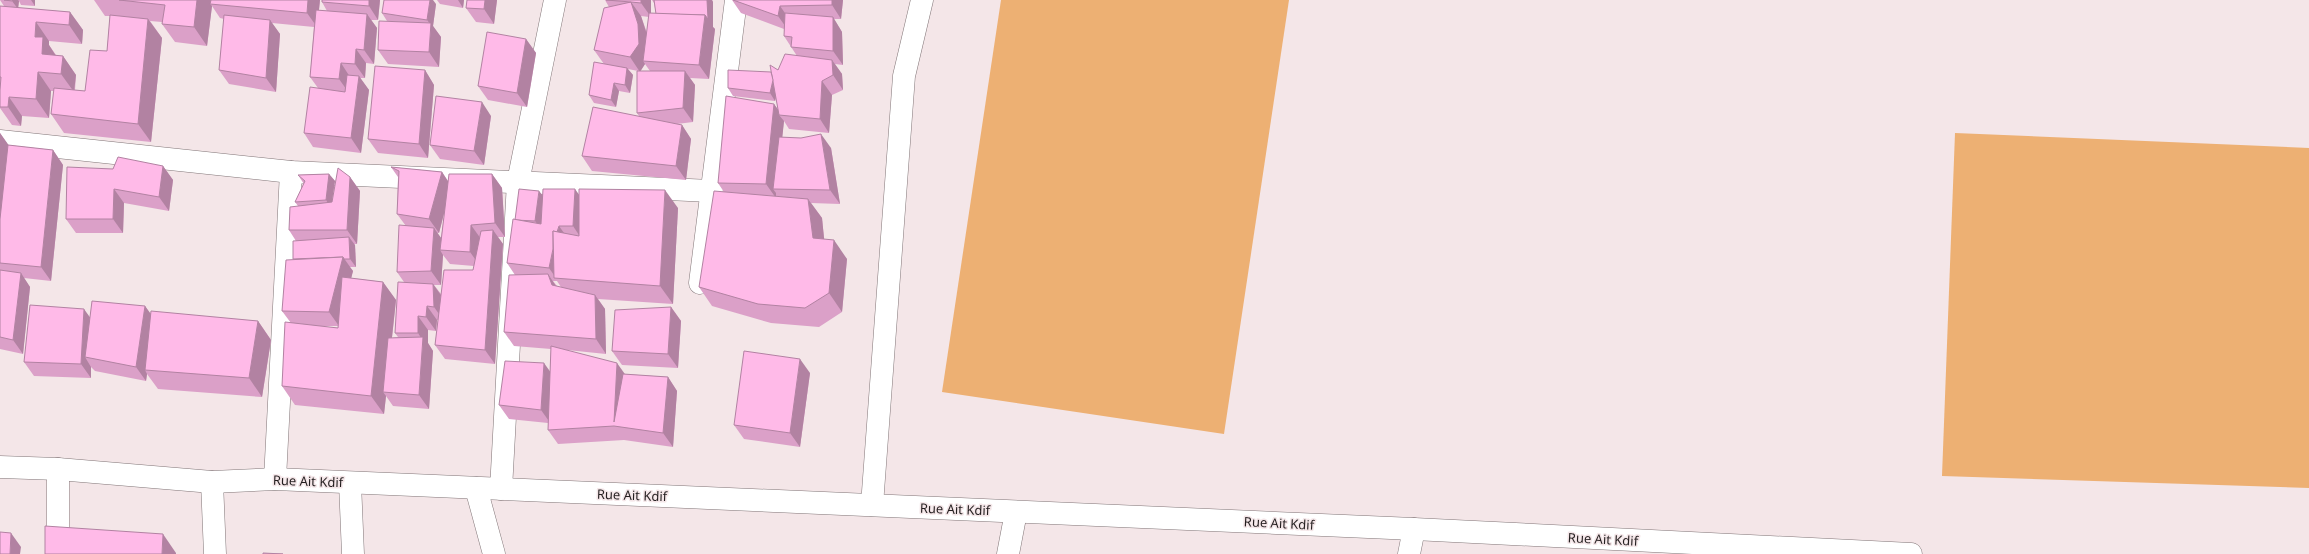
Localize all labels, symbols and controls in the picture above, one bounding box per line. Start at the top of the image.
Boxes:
street label: Rue Ait Kdif [272,471,345,491]
street label: Rue Ait Kdif [596,485,669,505]
street label: Rue Ait Kdif [919,499,992,519]
street label: Rue Ait Kdif [1243,512,1316,534]
street label: Rue Ait Kdif [1567,528,1640,550]

